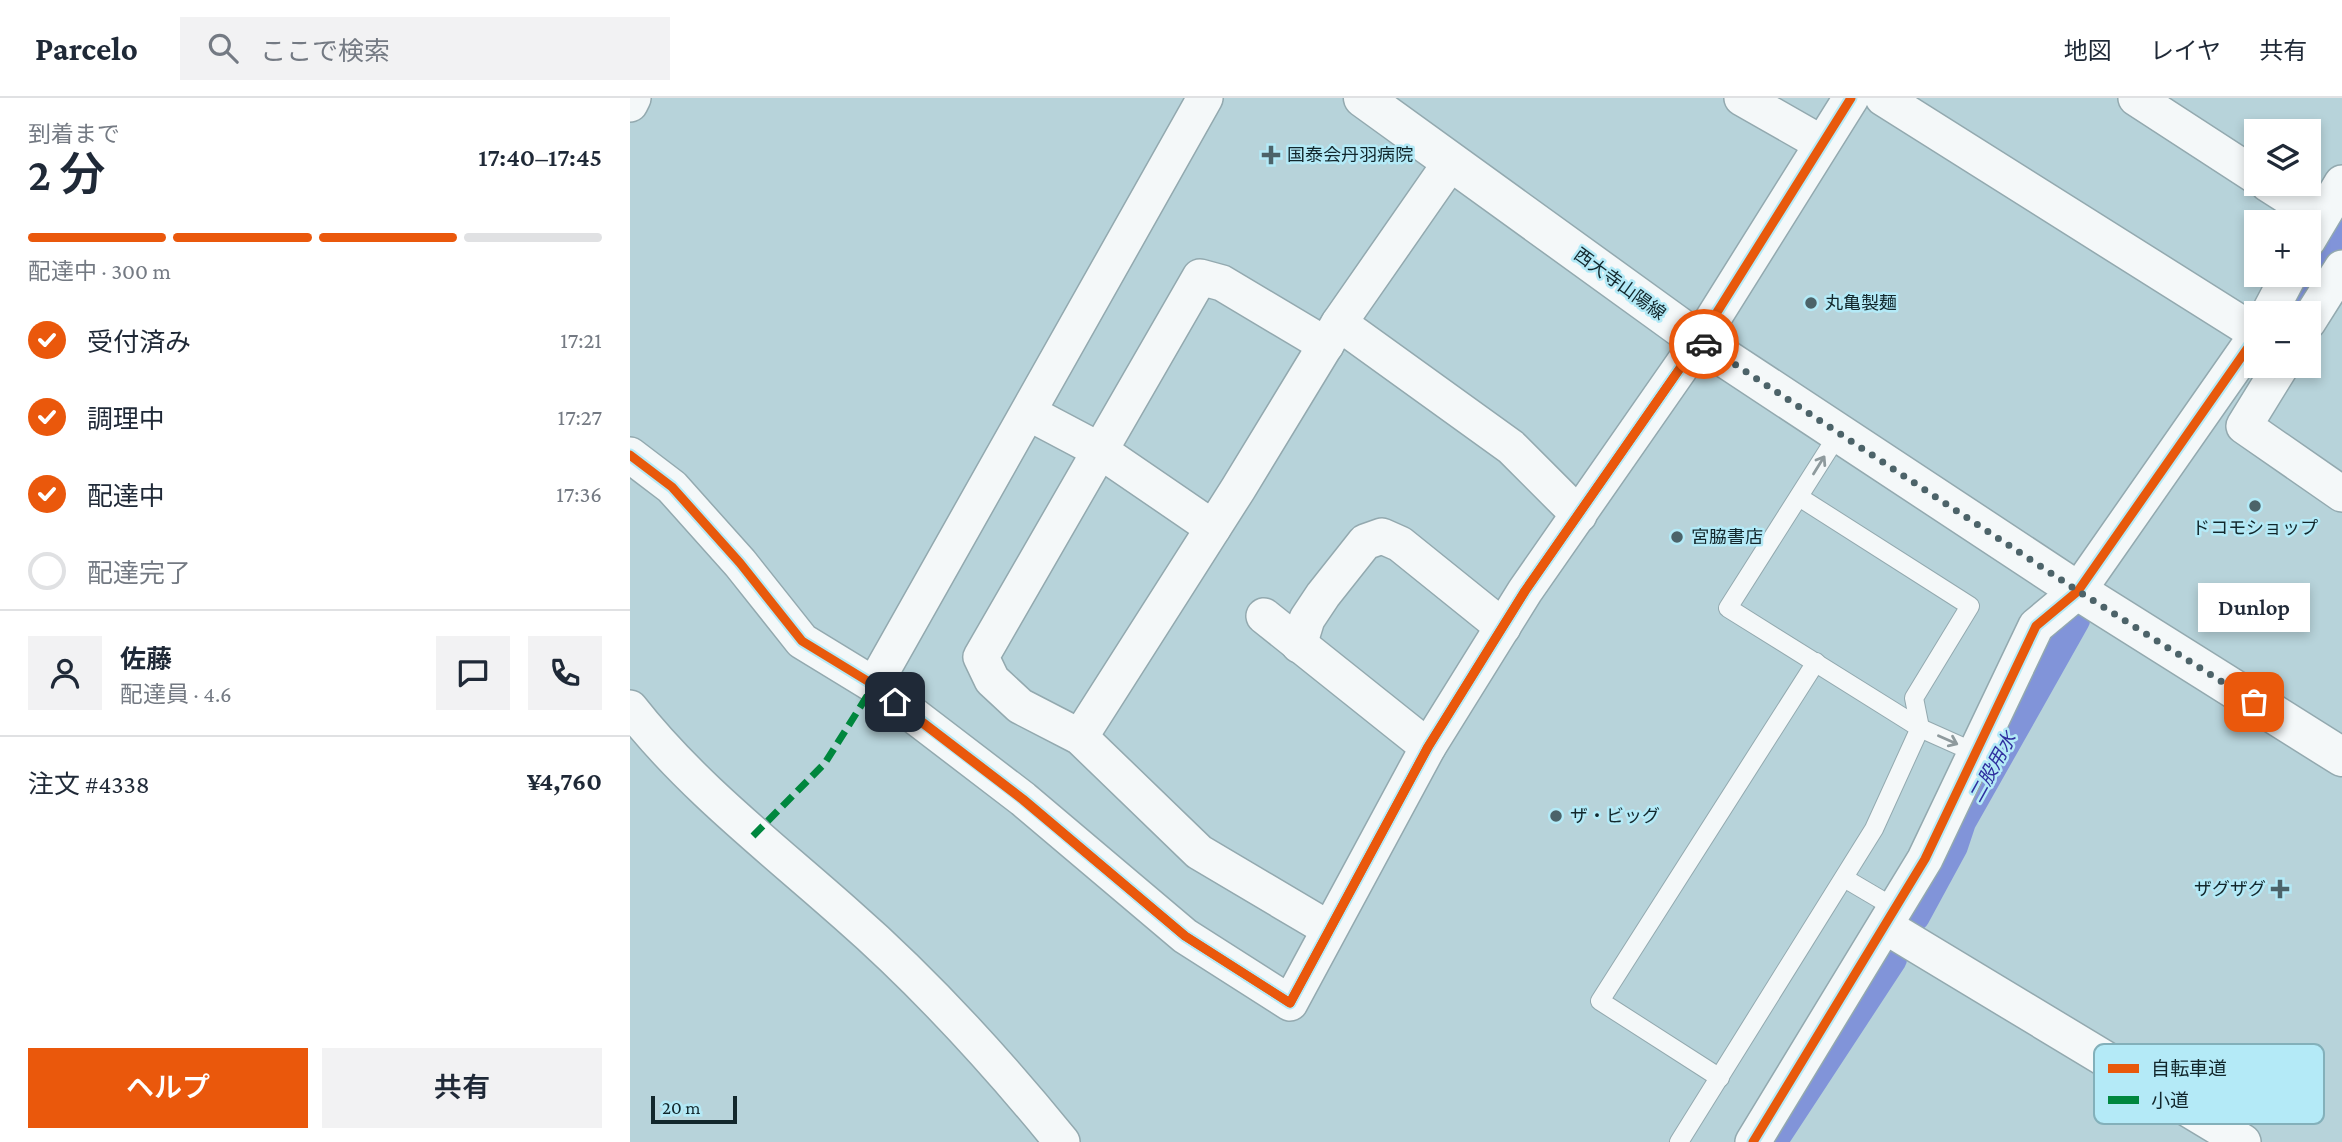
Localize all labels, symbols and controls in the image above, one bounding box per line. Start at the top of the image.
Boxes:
search box [180,17,670,80]
icon: search [204,29,242,67]
text: Parcelo [35,30,138,67]
text: ここで検索 [260,37,390,66]
text: 地図 [2064,37,2112,64]
text: レイヤ [2150,37,2221,64]
text: 共有 [2259,37,2307,64]
map controls [2244,119,2321,378]
button: layers [2244,119,2321,196]
text: 到着まで [28,121,120,147]
text: 17:40–17:45 [478,143,602,172]
marker: 国泰会丹羽病院 [1261,145,1281,165]
place label: 国泰会丹羽病院 [1287,145,1413,165]
text: 2 分 [28,149,106,200]
button: + [2244,210,2321,287]
street label: 西大寺山陽線 [1570,244,1670,324]
text: 配達中 · 300 m [28,258,171,284]
place label: 丸亀製麺 [1825,293,1897,313]
marker: 丸亀製麺 [1803,295,1819,311]
button: − [2244,301,2321,378]
courier [1669,309,1739,379]
icon: check [28,321,66,359]
icon: car [1685,325,1723,363]
text: 17:21 [560,327,602,353]
text: 受付済み [87,328,191,357]
icon: check [28,398,66,436]
text: 17:27 [558,404,602,430]
text: 調理中 [87,405,165,434]
one-way arrow [1812,455,1826,475]
icon: check [28,475,66,513]
text: 17:36 [556,481,602,507]
text: 配達中 [87,482,165,511]
marker: ドコモショップ [2247,498,2263,514]
place label: ドコモショップ [2192,518,2318,538]
place label: 宮脇書店 [1691,527,1763,547]
marker: 宮脇書店 [1669,529,1685,545]
text: 配達完了 [87,559,191,588]
callout: Dunlop [2198,583,2310,632]
text: Dunlop [2218,594,2290,620]
button: person [28,636,102,710]
button: chat [436,636,510,710]
button: phone [528,636,602,710]
text: 佐藤 [120,645,172,674]
pin [865,672,925,732]
pin [2224,672,2284,732]
text: 配達員 · 4.6 [120,681,232,707]
icon: home [876,683,914,721]
icon: bag [2235,683,2273,721]
water label: 二股用水 [1965,727,2021,806]
one-way arrow [1937,734,1958,747]
text: ¥4,760 [527,767,602,796]
text: 注文 #4338 [28,770,150,799]
place label: ザ・ビッグ [1570,806,1660,826]
marker: ザ・ビッグ [1548,808,1564,824]
place label: ザグザグ [2194,879,2266,899]
marker: ザグザグ [2272,881,2288,897]
legend [2094,1044,2324,1124]
button: ヘルプ [28,1048,308,1128]
button: 共有 [322,1048,602,1128]
text: 自転車道 [2151,1058,2227,1079]
text: 小道 [2151,1090,2189,1111]
scale bar [651,1093,737,1125]
text: 20 m [662,1097,701,1118]

